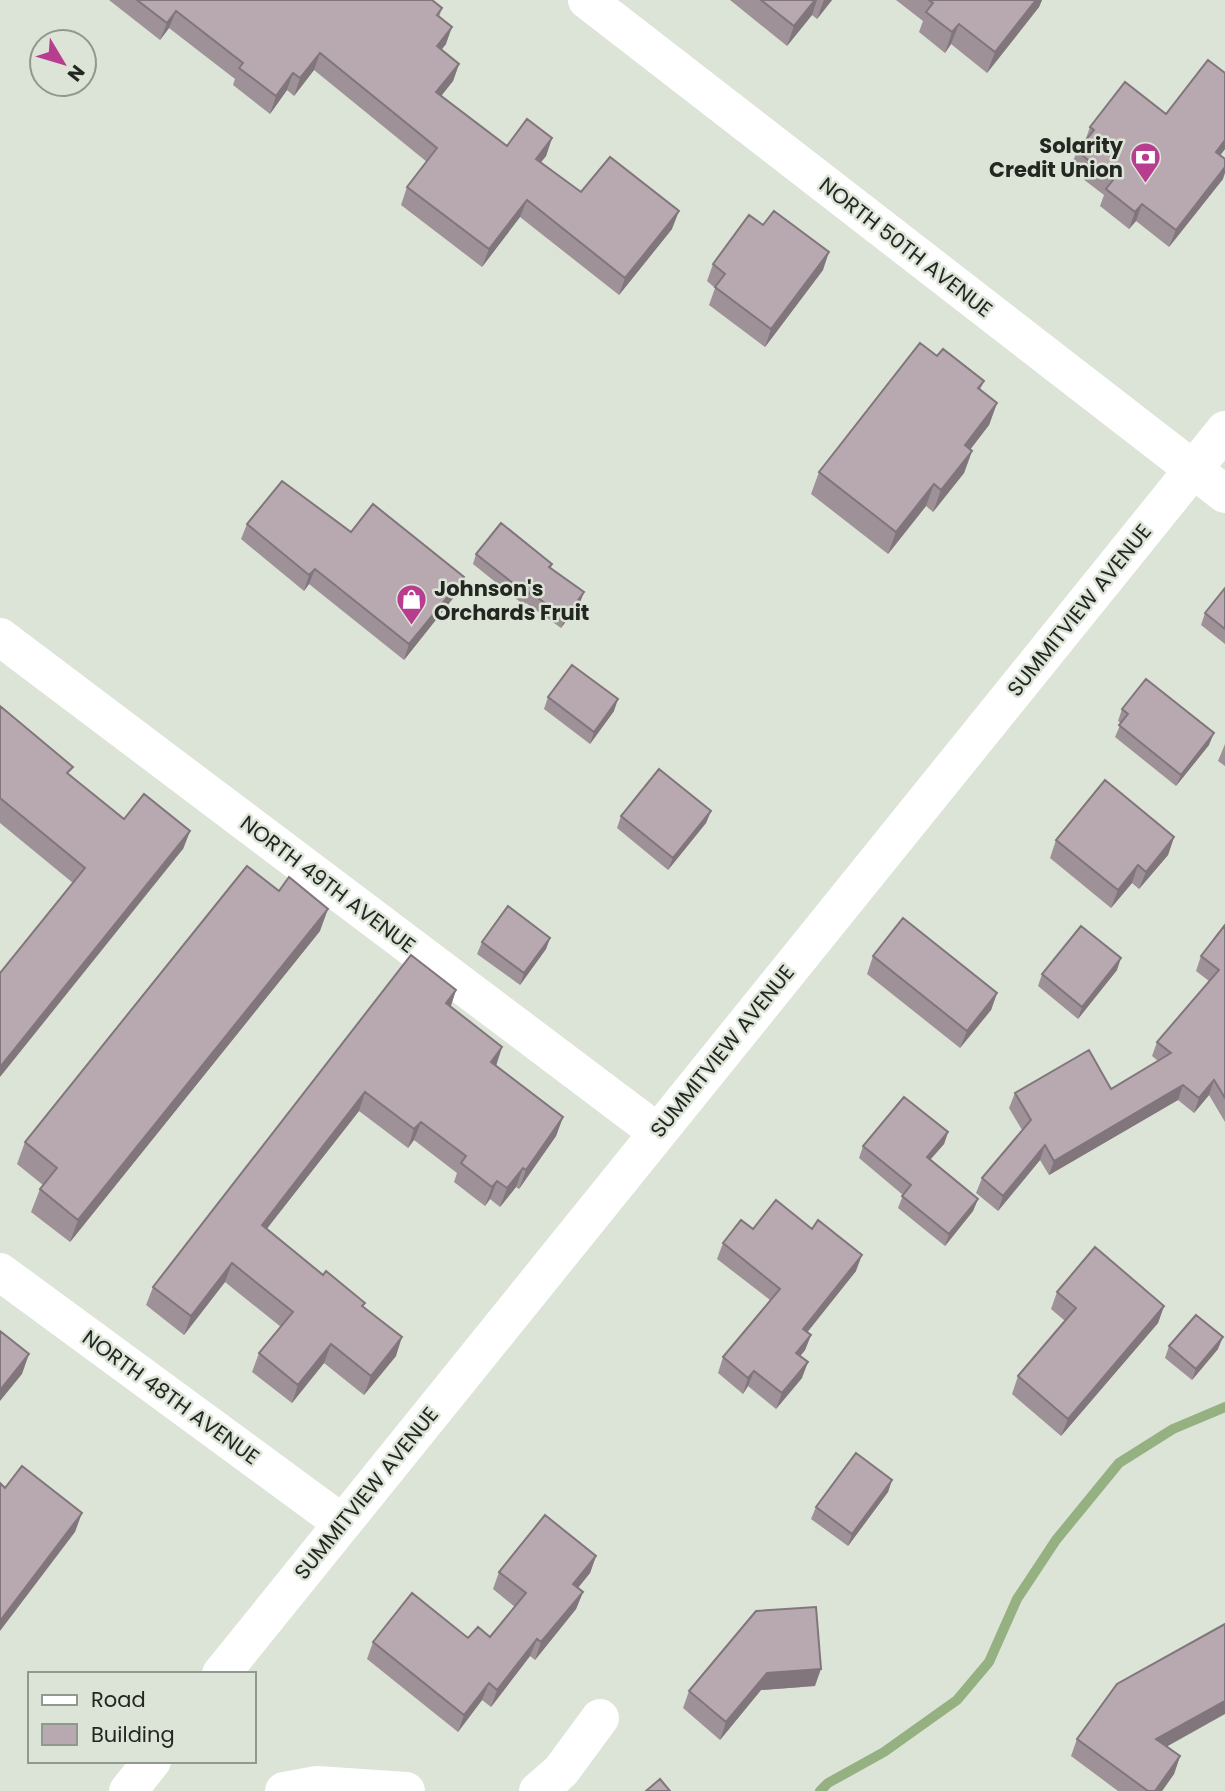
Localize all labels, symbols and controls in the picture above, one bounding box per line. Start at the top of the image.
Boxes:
north arrow [28,28,98,98]
text: N [61,59,91,87]
place label: Solarity Credit Union [989,131,1124,184]
bank icon: Solarity Credit Union [1129,140,1163,184]
street label: NORTH 50TH AVENUE [813,170,999,324]
street label: SUMMITVIEW AVENUE [1000,518,1158,702]
place label: Johnson's Orchards Fruit [434,574,589,627]
shop icon: Johnson's Orchards Fruit [394,583,428,627]
street label: NORTH 49TH AVENUE [234,809,422,959]
street label: SUMMITVIEW AVENUE [643,959,801,1143]
street label: NORTH 48TH AVENUE [77,1323,265,1471]
street label: SUMMITVIEW AVENUE [287,1401,445,1585]
legend [28,1672,256,1763]
text: Road [91,1685,146,1714]
text: Building [91,1720,175,1749]

